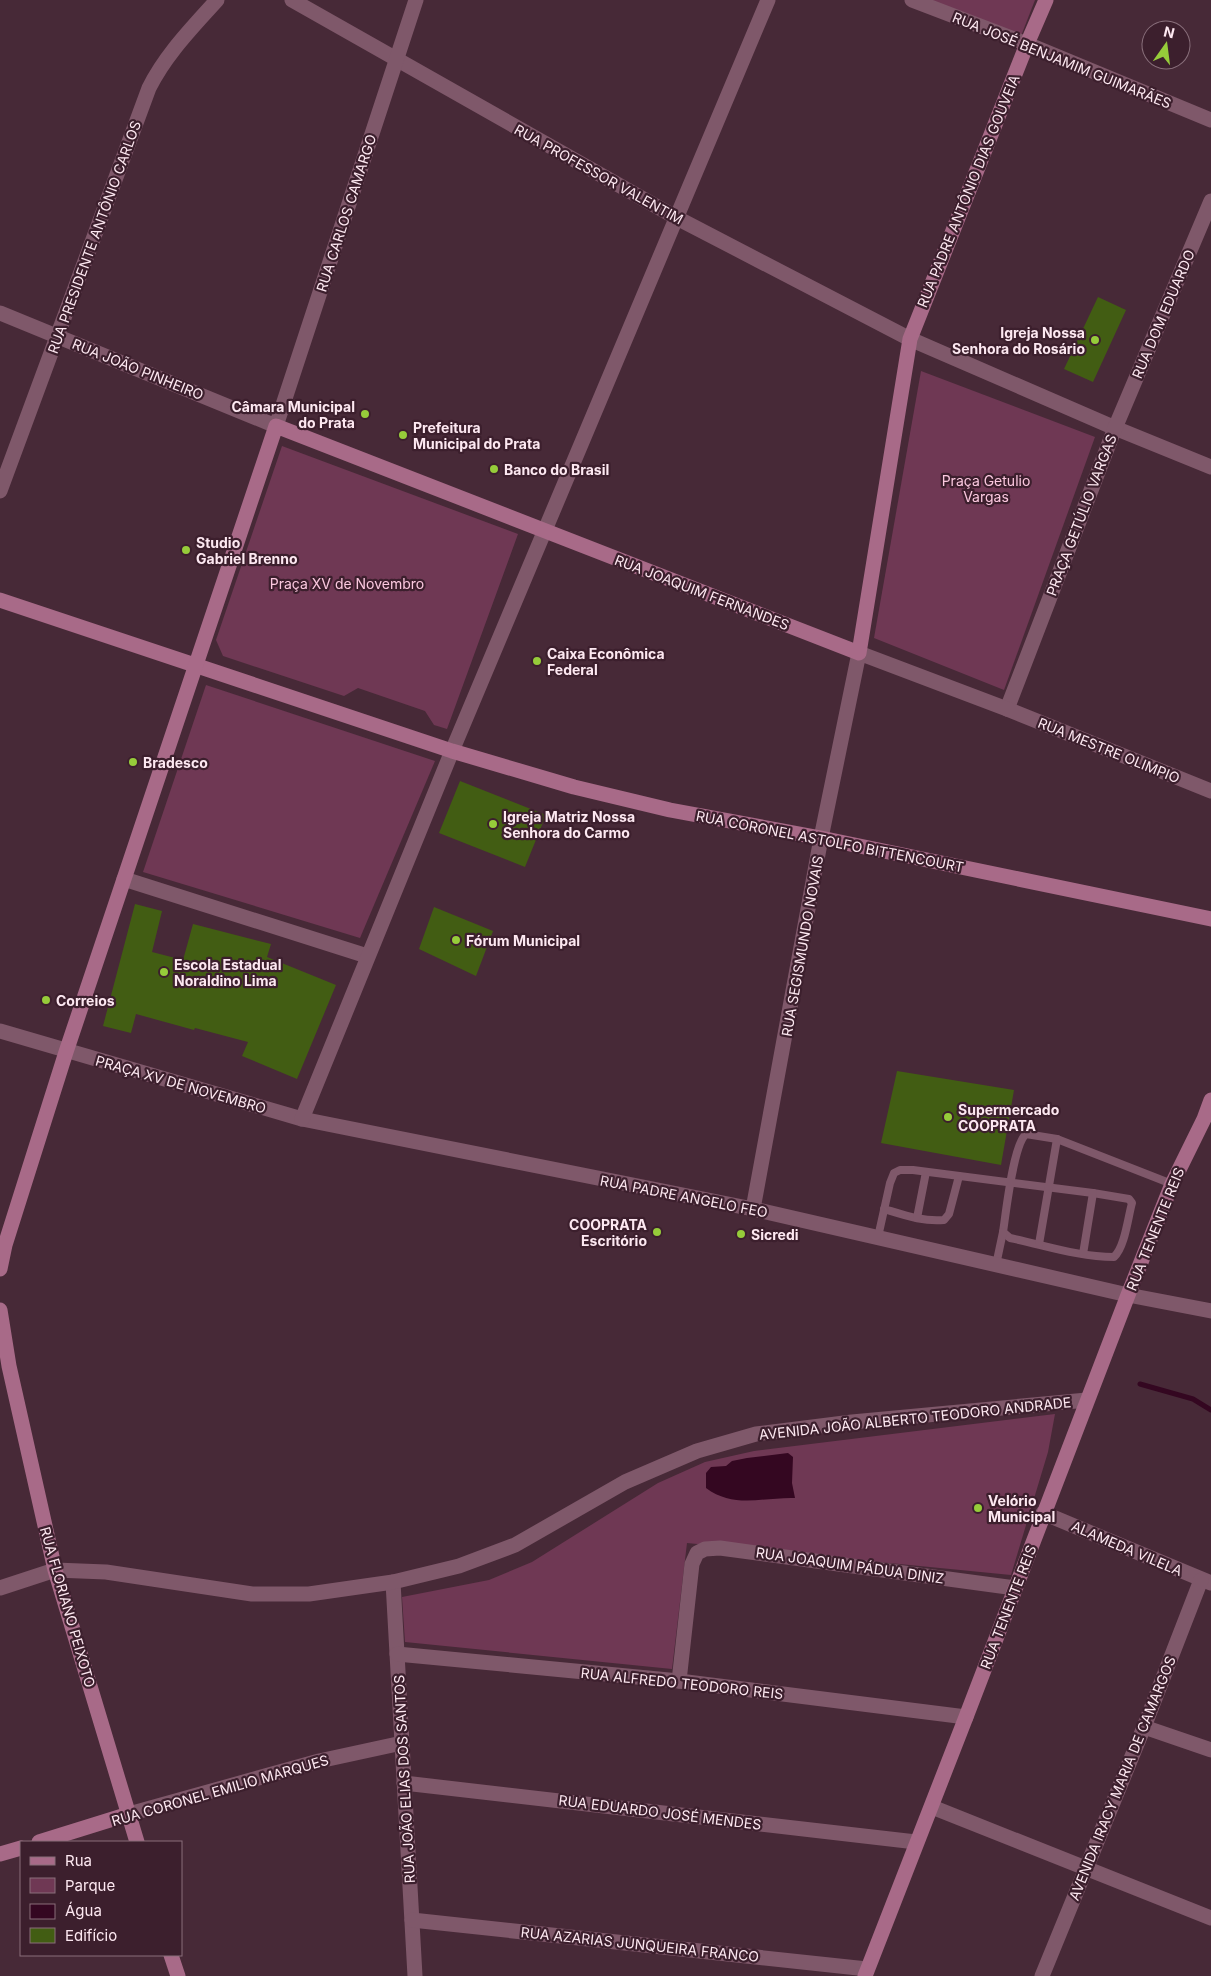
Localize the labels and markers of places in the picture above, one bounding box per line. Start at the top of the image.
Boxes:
place label: Igreja Nossa Senhora do Rosário [952,324,1085,357]
marker: Igreja Nossa Senhora do Rosário [1089,334,1101,346]
place label: Câmara Municipal do Prata [231,398,355,431]
marker: Câmara Municipal do Prata [359,408,371,420]
place label: Prefeitura Municipal do Prata [413,419,540,452]
marker: Prefeitura Municipal do Prata [397,429,409,441]
place label: Banco do Brasil [504,461,609,478]
marker: Banco do Brasil [488,463,500,475]
place label: Studio Gabriel Brenno [196,534,298,567]
marker: Studio Gabriel Brenno [180,544,192,556]
place label: Caixa Econômica Federal [547,645,665,678]
marker: Caixa Econômica Federal [531,655,543,667]
place label: Bradesco [143,754,208,771]
marker: Bradesco [127,756,139,768]
place label: Igreja Matriz Nossa Senhora do Carmo [503,808,635,841]
marker: Igreja Matriz Nossa Senhora do Carmo [487,818,499,830]
place label: Fórum Municipal [466,932,580,949]
marker: Fórum Municipal [450,934,462,946]
place label: Escola Estadual Noraldino Lima [174,956,282,989]
marker: Escola Estadual Noraldino Lima [158,966,170,978]
place label: Correios [56,992,115,1009]
marker: Correios [40,994,52,1006]
place label: Supermercado COOPRATA [958,1101,1060,1134]
marker: Supermercado COOPRATA [942,1111,954,1123]
place label: COOPRATA Escritório [569,1216,648,1249]
marker: COOPRATA Escritório [651,1226,663,1238]
place label: Sicredi [751,1226,799,1243]
marker: Sicredi [735,1228,747,1240]
place label: Velório Municipal [988,1492,1055,1525]
marker: Velório Municipal [972,1502,984,1514]

